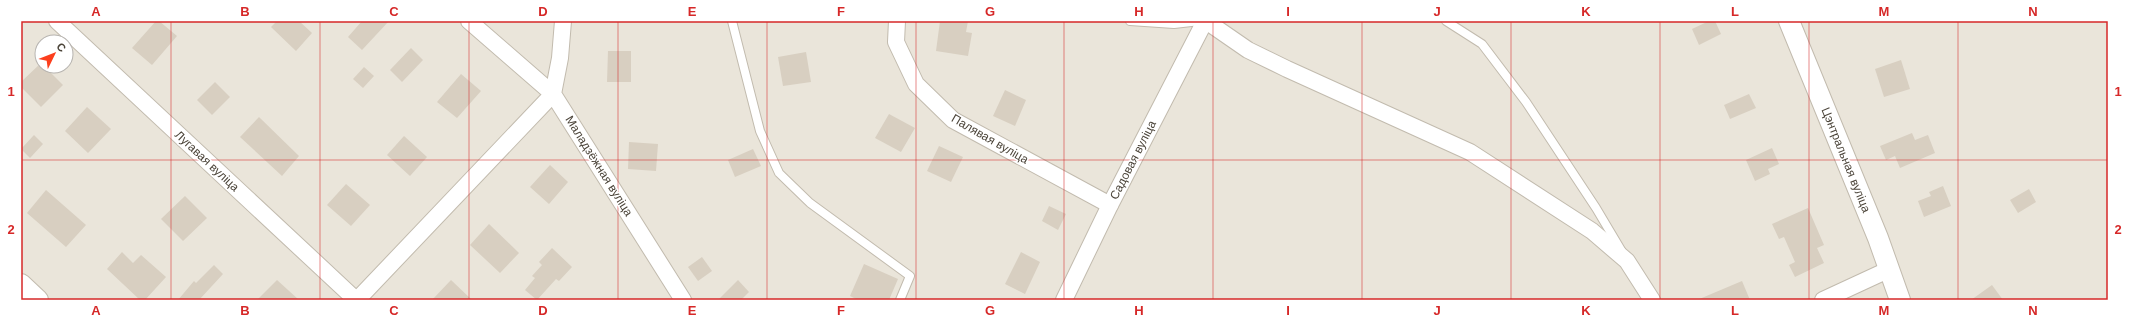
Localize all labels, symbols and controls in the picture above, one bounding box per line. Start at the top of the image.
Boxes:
text: A [91,4,101,19]
text: B [240,4,250,19]
text: C [389,4,399,19]
text: D [538,4,548,19]
text: E [688,4,697,19]
text: F [837,4,845,19]
text: G [985,4,995,19]
text: H [1134,4,1144,19]
text: I [1286,4,1290,19]
text: J [1433,4,1441,19]
text: K [1581,4,1591,19]
text: L [1731,4,1739,19]
text: M [1879,4,1889,19]
text: N [2028,4,2038,19]
north arrow [34,34,74,74]
text: С [54,40,68,54]
text: 1 [7,84,15,99]
text: 1 [2114,84,2122,99]
street label: Цэнтральная вуліца [1819,105,1874,215]
street label: Палявая вуліца [949,111,1031,167]
street label: Маладзёжная вуліца [562,113,636,219]
street label: Садовая вуліца [1107,118,1159,202]
street label: Лугавая вуліца [172,128,242,195]
text: 2 [7,222,15,237]
text: 2 [2114,222,2122,237]
text: A [91,303,101,318]
text: B [240,303,250,318]
text: C [389,303,399,318]
text: D [538,303,548,318]
text: E [688,303,697,318]
text: F [837,303,845,318]
text: G [985,303,995,318]
text: H [1134,303,1144,318]
text: I [1286,303,1290,318]
text: J [1433,303,1441,318]
text: K [1581,303,1591,318]
text: L [1731,303,1739,318]
text: M [1879,303,1889,318]
text: N [2028,303,2038,318]

